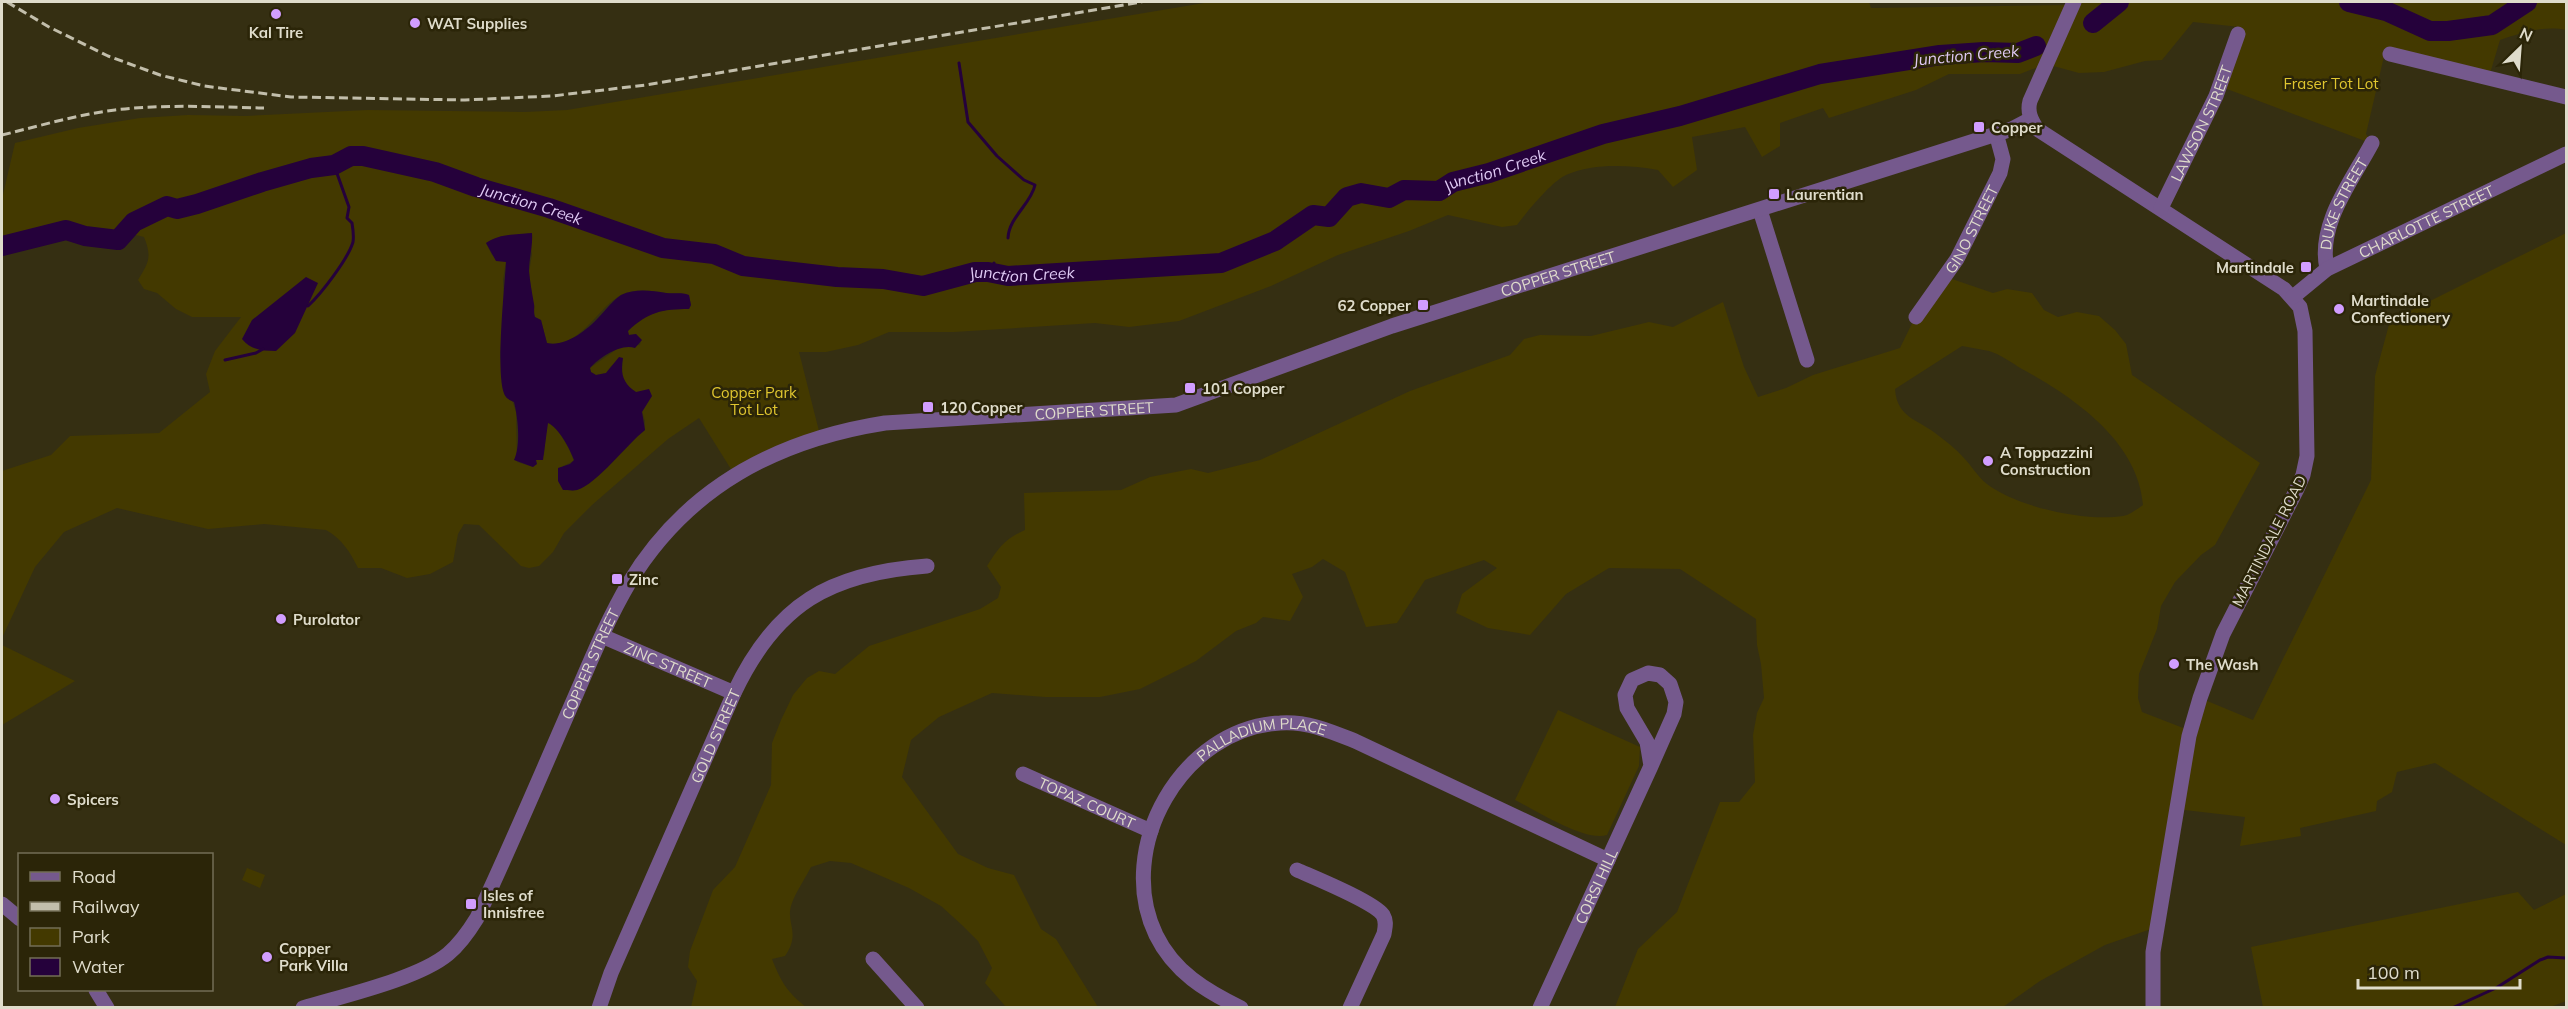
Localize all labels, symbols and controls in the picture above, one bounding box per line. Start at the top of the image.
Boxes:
marker: Kal Tire [269,7,283,21]
place label: WAT Supplies [427,14,527,33]
marker: WAT Supplies [408,16,422,30]
north arrow [2490,18,2550,78]
place label: Kal Tire [249,23,303,42]
text: N [2517,23,2536,46]
water label: Junction Creek [1910,40,2021,70]
street label: LAWSON STREET [2166,63,2236,184]
park label: Fraser Tot Lot [2283,74,2379,93]
place label: Copper [1991,118,2042,137]
marker: Copper [1972,120,1986,134]
water label: Junction Creek [1437,144,1549,197]
street label: DUKE STREET [2316,154,2371,251]
water label: Junction Creek [476,178,586,229]
street label: CHARLOTTE STREET [2355,181,2497,262]
street label: GINO STREET [1940,182,2002,277]
place label: Laurentian [1786,185,1864,204]
marker: Laurentian [1767,187,1781,201]
street label: COPPER STREET [1498,246,1618,300]
place label: Martindale [2216,258,2294,277]
marker: Martindale [2299,260,2313,274]
water label: Junction Creek [964,262,1076,286]
place label: Martindale Confectionery [2351,291,2451,327]
place label: 62 Copper [1338,296,1411,315]
marker: 62 Copper [1416,298,1430,312]
marker: Martindale Confectionery [2332,302,2346,316]
place label: 101 Copper [1202,379,1285,398]
marker: 101 Copper [1183,381,1197,395]
park label: Copper Park Tot Lot [711,383,797,419]
street label: COPPER STREET [1034,397,1154,423]
place label: 120 Copper [940,398,1023,417]
marker: 120 Copper [921,400,935,414]
place label: A Toppazzini Construction [2000,443,2093,479]
marker: A Toppazzini Construction [1981,454,1995,468]
street label: MARTINDALE ROAD [2228,472,2310,610]
place label: Zinc [629,570,659,589]
marker: Zinc [610,572,624,586]
street label: COPPER STREET [557,605,623,722]
place label: Purolator [293,610,360,629]
marker: Purolator [274,612,288,626]
street label: ZINC STREET [621,637,715,692]
place label: The Wash [2186,655,2258,674]
marker: The Wash [2167,657,2181,671]
street label: GOLD STREET [686,686,744,786]
street label: PALLADIUM PLACE [1192,713,1329,765]
street label: TOPAZ COURT [1036,773,1138,832]
place label: Spicers [67,790,119,809]
marker: Spicers [48,792,62,806]
street label: CORSI HILL [1570,845,1621,927]
legend [18,853,213,991]
text: Road [72,865,116,888]
place label: Isles of Innisfree [483,886,545,922]
text: Railway [72,895,140,918]
marker: Isles of Innisfree [464,897,478,911]
text: Park [72,925,111,948]
place label: Copper Park Villa [279,939,348,975]
marker: Copper Park Villa [260,950,274,964]
scale bar [2358,952,2520,990]
text: Water [72,955,125,978]
text: 100 m [2367,961,2420,984]

